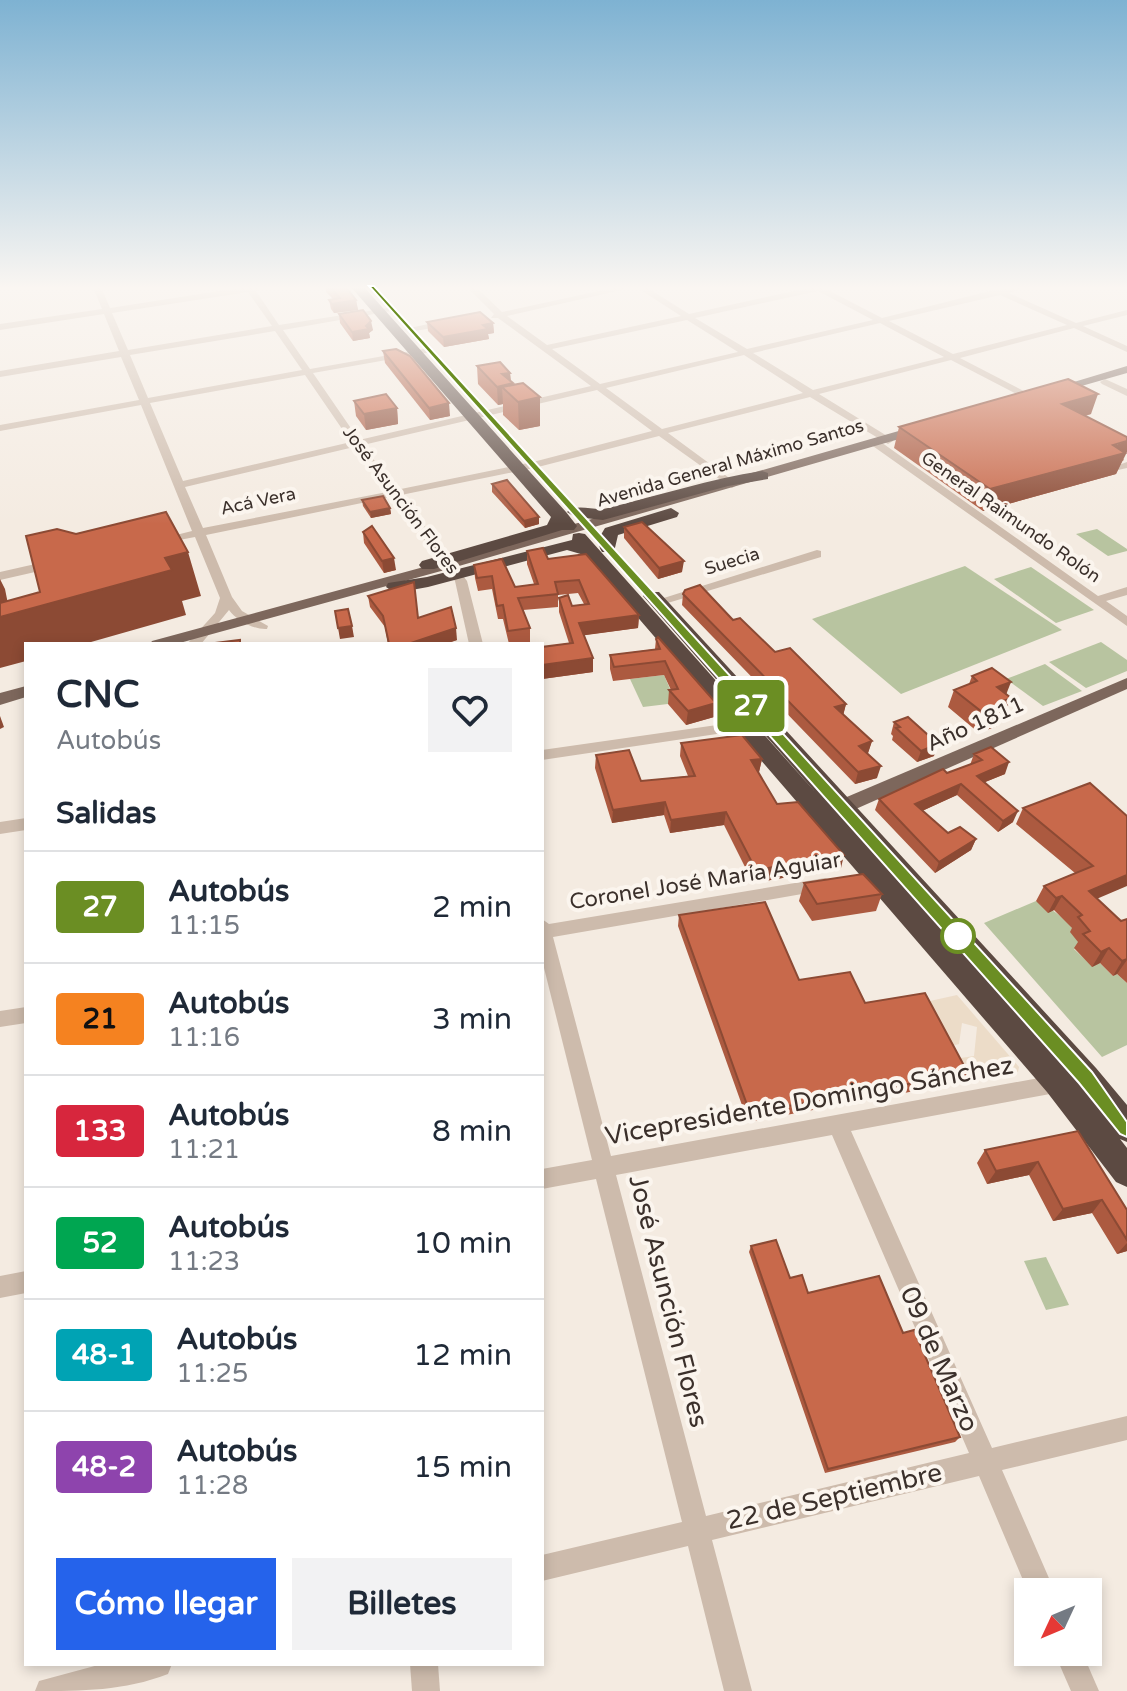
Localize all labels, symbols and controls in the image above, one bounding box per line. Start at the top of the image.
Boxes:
street label: Avenida General Máximo Santos [594,414,866,512]
street label: José Asunción Flores [338,422,464,578]
street label: General Raimundo Rolón [917,447,1105,587]
street label: Acá Vera [218,482,298,520]
street label: Suecia [702,542,762,580]
button: heart [428,668,512,752]
text: CNC [56,672,139,718]
line badge: 27 [715,680,787,732]
text: 27 [733,689,769,723]
street label: Año 1811 [923,691,1028,757]
text: Autobús [56,725,161,756]
text: Salidas [56,795,156,832]
street label: Coronel José María Aguiar [568,847,843,915]
text: Autobús [168,873,289,910]
text: 2 min [432,889,512,926]
text: 27 [82,890,118,924]
text: 11:15 [168,910,240,941]
unlabelled marker [941,919,975,953]
text: Autobús [168,985,289,1022]
text: 3 min [432,1001,512,1038]
text: 21 [82,1002,118,1036]
text: 11:16 [168,1022,240,1053]
street label: Vicepresidente Domingo Sánchez [603,1049,1016,1152]
text: Autobús [168,1097,289,1134]
text: 8 min [432,1113,512,1150]
text: 133 [74,1114,126,1148]
text: 11:21 [168,1134,240,1165]
street label: José Asunción Flores [622,1172,715,1430]
text: Autobús [168,1209,289,1246]
text: 10 min [413,1225,512,1262]
text: 52 [82,1226,118,1260]
text: 11:23 [168,1246,240,1277]
street label: 09 de Marzo [894,1282,985,1437]
text: Autobús [176,1321,298,1358]
text: 12 min [413,1337,512,1374]
text: 48-1 [72,1338,136,1372]
text: 11:25 [176,1358,248,1389]
text: Autobús [176,1433,298,1470]
text: 15 min [413,1449,512,1486]
text: 48-2 [72,1450,136,1484]
street label: 22 de Septiembre [723,1457,945,1536]
text: 11:28 [176,1470,248,1501]
button: Cómo llegar [56,1558,276,1650]
button: Billetes [292,1558,512,1650]
north arrow [1014,1578,1102,1666]
map controls [1014,1578,1102,1666]

